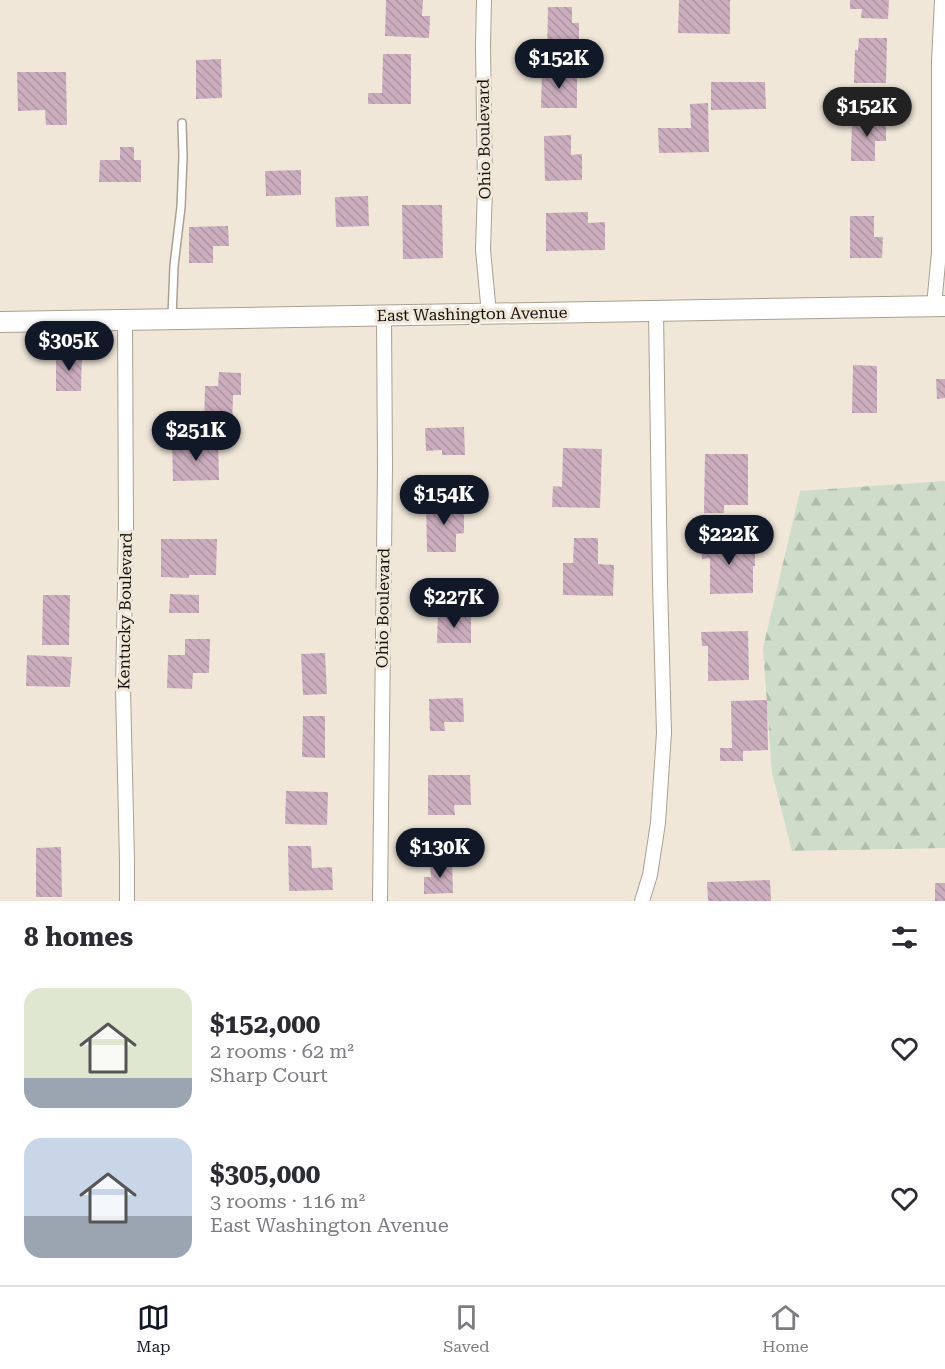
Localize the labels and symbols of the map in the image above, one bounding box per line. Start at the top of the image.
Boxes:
pin: $152K [517,39,601,90]
street label: Ohio Boulevard [473,79,495,199]
pin: $152K [825,87,909,138]
street label: East Washington Avenue [376,303,568,325]
pin: $305K [27,321,111,372]
pin: $251K [154,411,238,462]
pin: $154K [402,475,486,526]
pin: $222K [687,515,771,566]
street label: Kentucky Boulevard [114,532,136,690]
street label: Ohio Boulevard [372,548,394,668]
pin: $227K [412,578,496,629]
pin: $130K [398,828,482,879]

